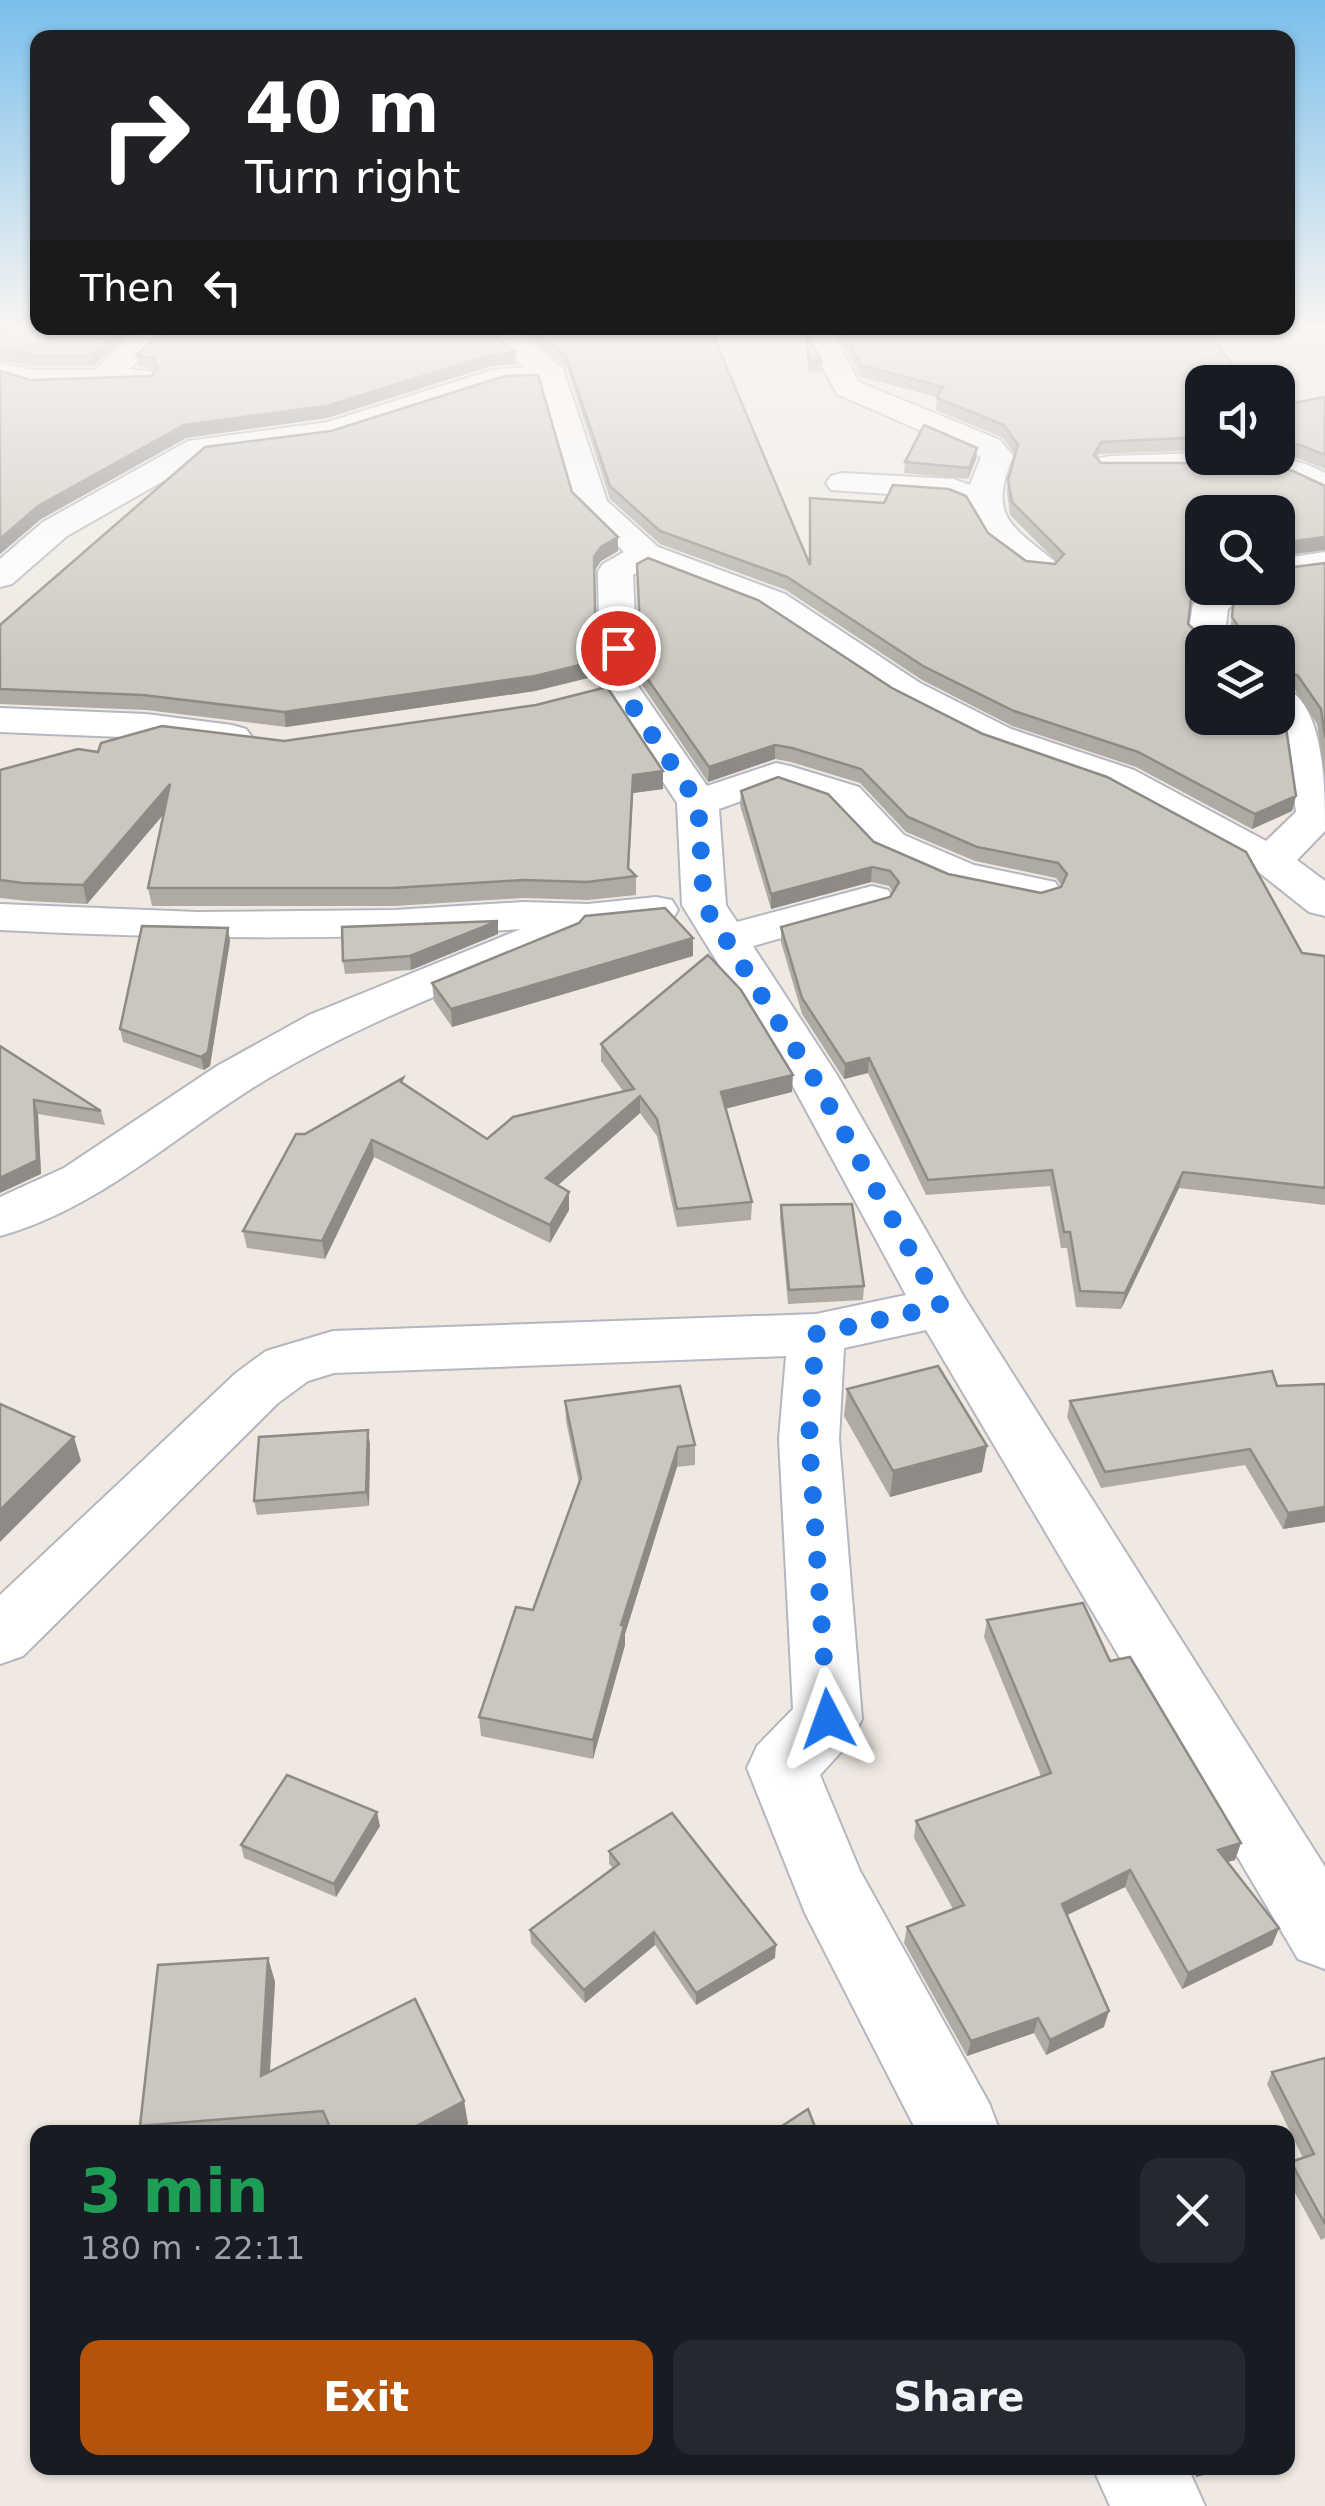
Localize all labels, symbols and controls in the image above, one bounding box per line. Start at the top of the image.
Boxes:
text: 40 m [245,67,440,149]
icon: right [80,70,210,200]
text: Turn right [245,151,460,204]
icon: left [195,260,250,315]
text: Then [80,266,175,310]
map controls [1185,365,1295,735]
button: sound [1185,365,1295,475]
button: search [1185,495,1295,605]
pin [576,606,661,691]
icon: arrive [591,621,646,676]
button: layers [1185,625,1295,735]
position arrow [776,1667,880,1771]
text: 3 min [80,2156,268,2226]
button: close [1140,2158,1245,2263]
text: 180 m · 22:11 [80,2229,305,2267]
button: Exit [80,2340,653,2455]
button: Share [673,2340,1245,2455]

